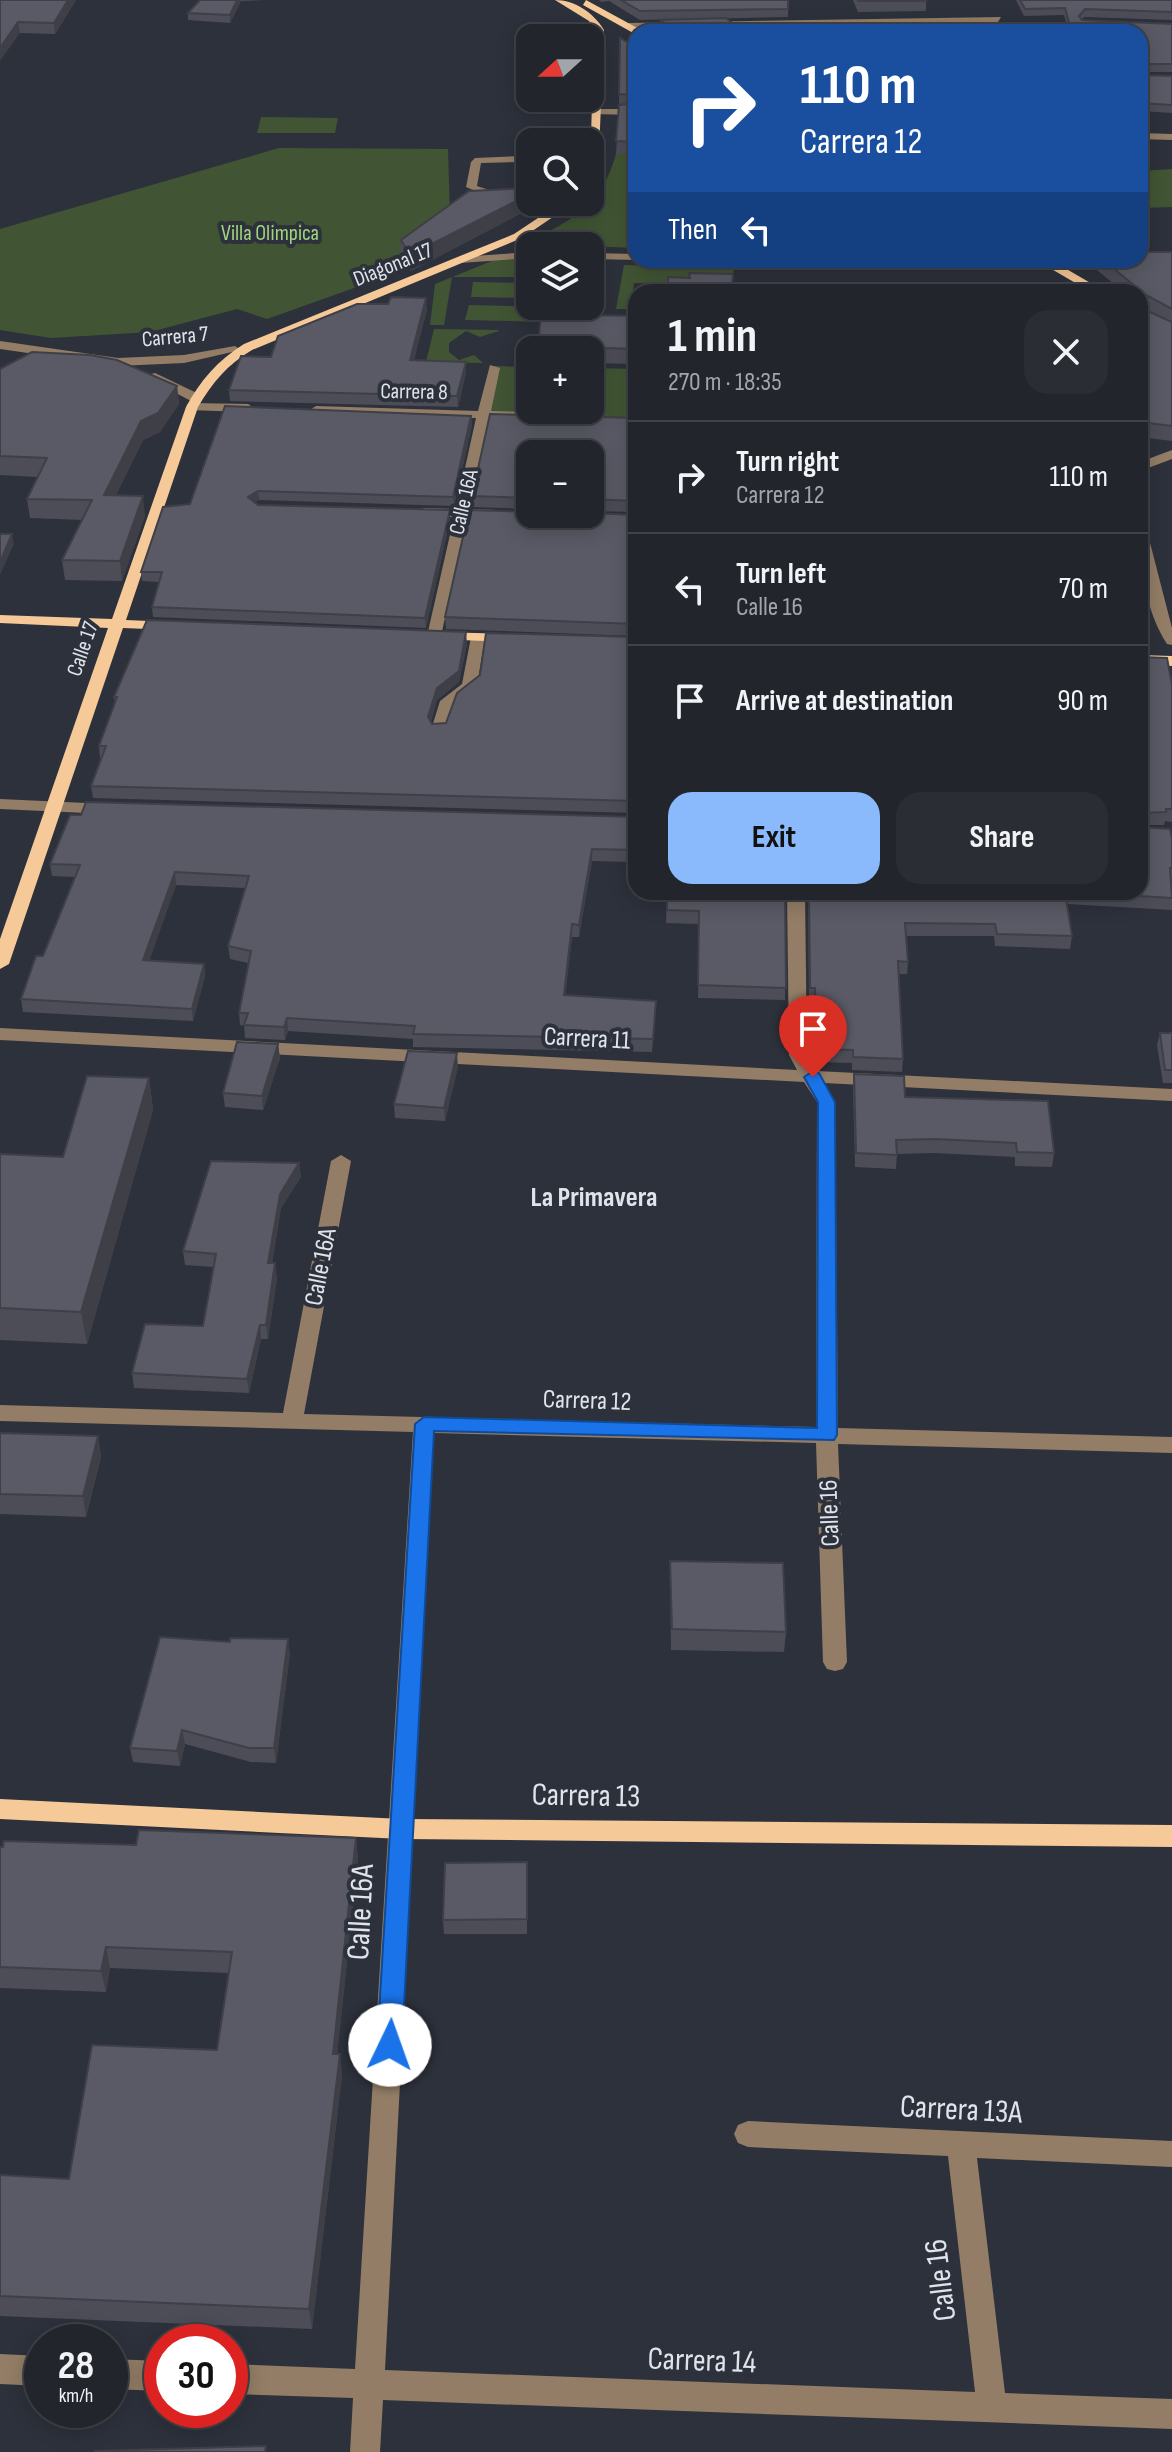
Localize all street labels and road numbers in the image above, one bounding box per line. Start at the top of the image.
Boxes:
street label: Diagonal 17 [349,237,437,293]
street label: Carrera 7 [141,321,210,353]
street label: Carrera 8 [380,378,448,406]
street label: Calle 16A [443,466,485,537]
street label: Calle 17 [61,618,105,680]
street label: Carrera 11 [543,1021,631,1057]
street label: Calle 16A [298,1225,344,1308]
street label: Carrera 12 [542,1384,632,1418]
street label: Calle 16 [813,1479,847,1547]
street label: Carrera 13 [531,1776,641,1816]
street label: Calle 16A [339,1863,383,1961]
street label: Carrera 13A [899,2087,1023,2133]
street label: Calle 16 [917,2237,965,2323]
street label: Carrera 14 [647,2340,757,2382]

